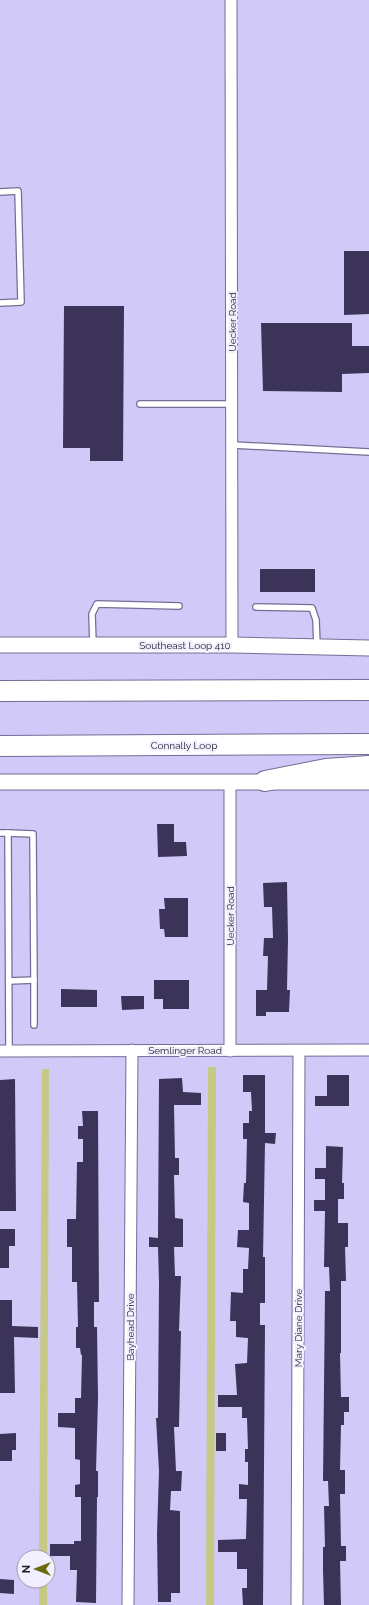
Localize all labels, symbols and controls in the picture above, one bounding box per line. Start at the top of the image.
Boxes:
street label: Uecker Road [227,292,238,352]
street label: Southeast Loop 410 [139,640,231,651]
street label: Connally Loop [151,740,217,751]
street label: Uecker Road [225,886,236,946]
street label: Semlinger Road [148,1045,222,1056]
street label: Mary Diane Drive [293,1289,304,1367]
street label: Bayhead Drive [125,1293,136,1361]
north arrow [16,1549,56,1589]
text: N [20,1565,33,1573]

